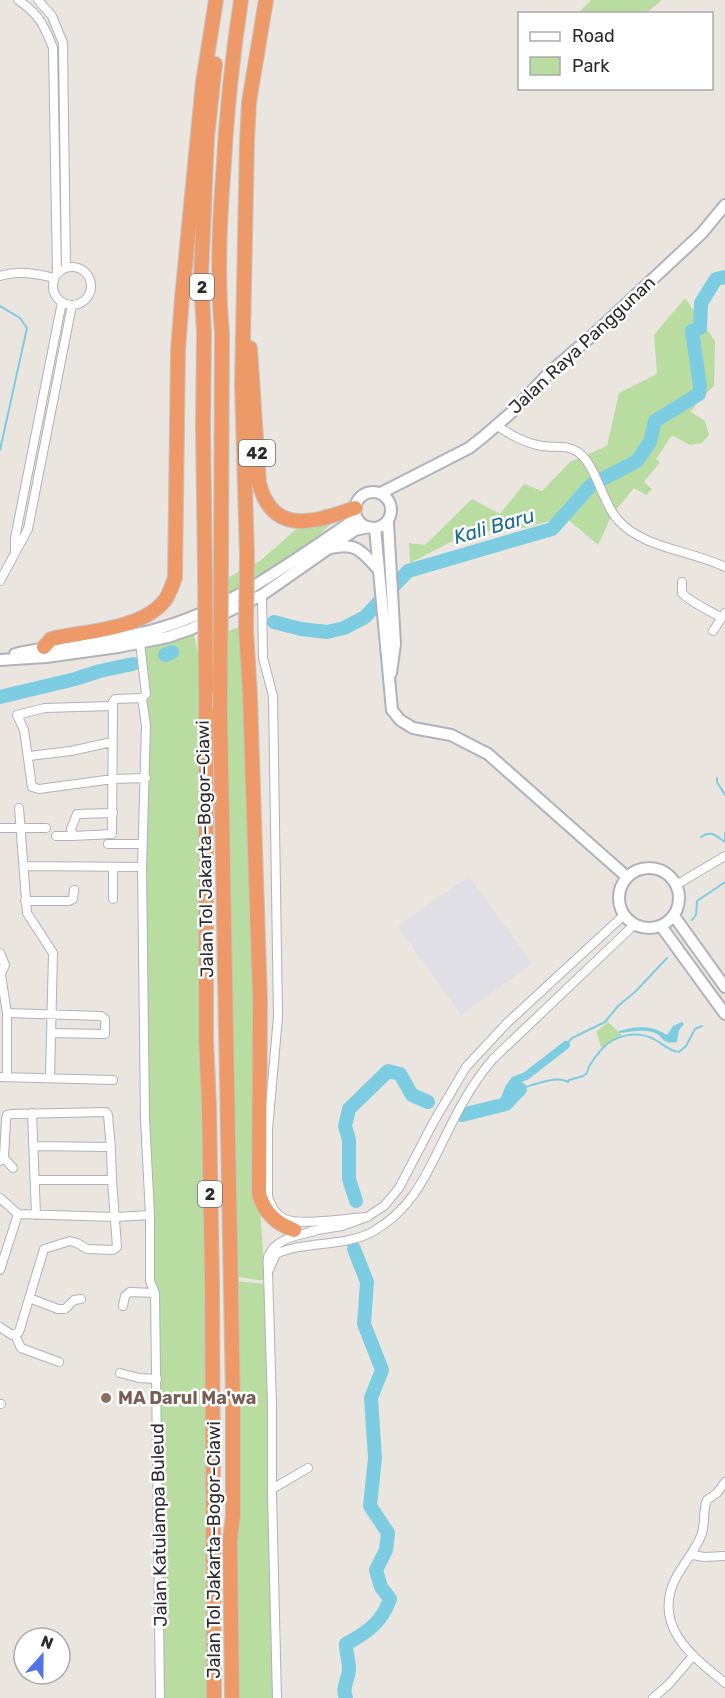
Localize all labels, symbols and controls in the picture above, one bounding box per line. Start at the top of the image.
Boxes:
legend [518,12,713,90]
text: Road [572,25,615,47]
text: Park [572,55,610,77]
street label: Jalan Raya Panggunan [504,271,660,419]
road number: 2 [190,274,214,300]
road number: 42 [239,440,275,466]
water label: Kali Baru [451,503,537,549]
street label: Jalan Tol Jakarta–Bogor–Ciawi [192,720,218,978]
road number: 2 [198,1181,222,1207]
place label: MA Darul Ma'wa [118,1387,256,1409]
marker: MA Darul Ma'wa [99,1391,113,1405]
street label: Jalan Tol Jakarta–Bogor–Ciawi [203,1421,225,1679]
street label: Jalan Katulampa Buleud [146,1423,172,1627]
north arrow [12,1626,72,1686]
text: N [38,1632,56,1653]

